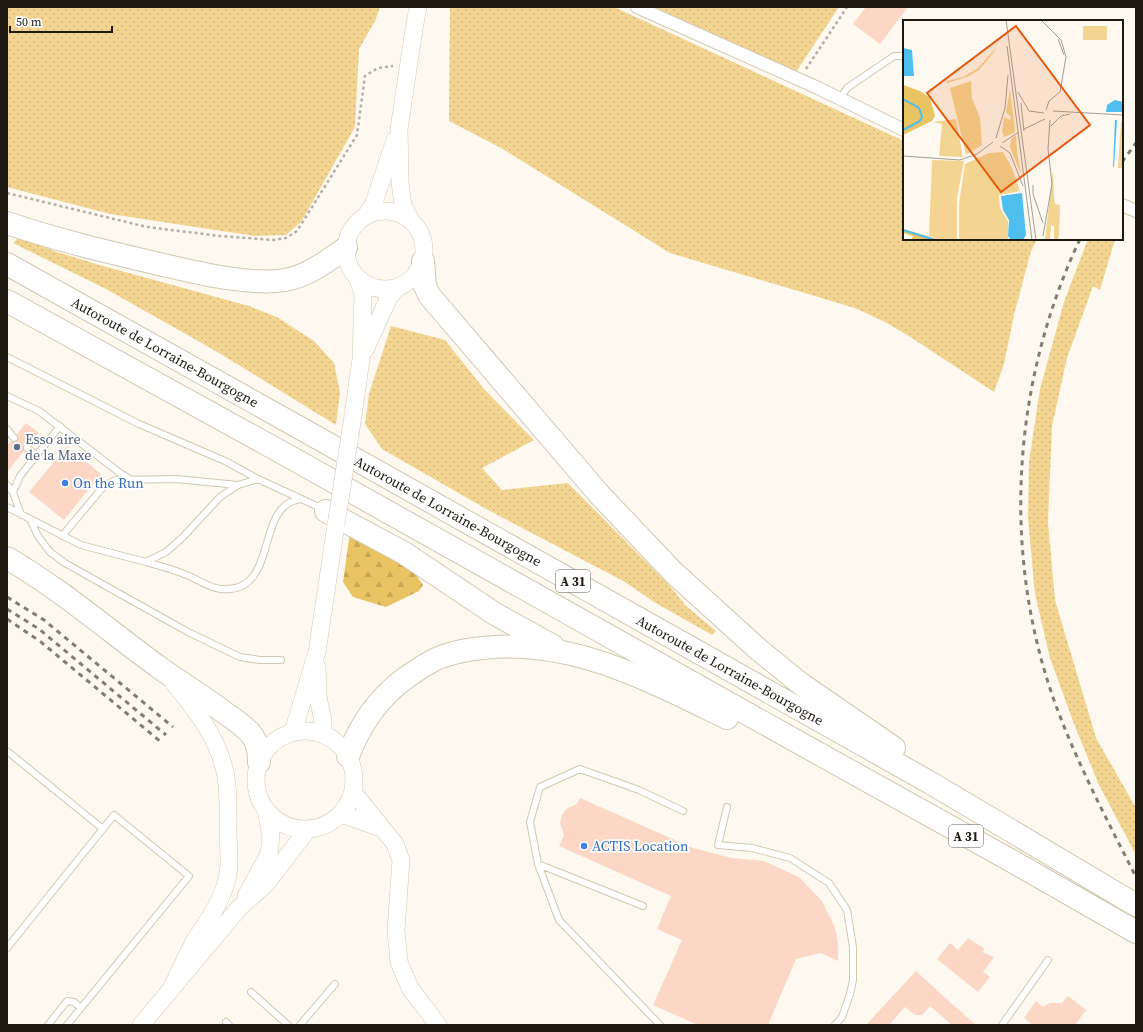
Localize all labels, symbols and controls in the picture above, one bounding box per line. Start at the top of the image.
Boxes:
scale bar [10,8,112,34]
text: 50 m [16,14,42,30]
inset map [903,20,1123,240]
street label: Autoroute de Lorraine-Bourgogne [68,292,262,412]
place label: Esso aire de la Maxe [25,429,91,465]
marker: Esso aire de la Maxe [12,442,22,452]
street label: Autoroute de Lorraine-Bourgogne [351,451,545,571]
place label: On the Run [73,473,144,493]
marker: On the Run [60,478,70,488]
road number: A 31 [556,570,590,592]
street label: Autoroute de Lorraine-Bourgogne [633,610,827,730]
road number: A 31 [949,825,983,847]
place label: ACTIS Location [592,836,689,856]
marker: ACTIS Location [579,841,589,851]

